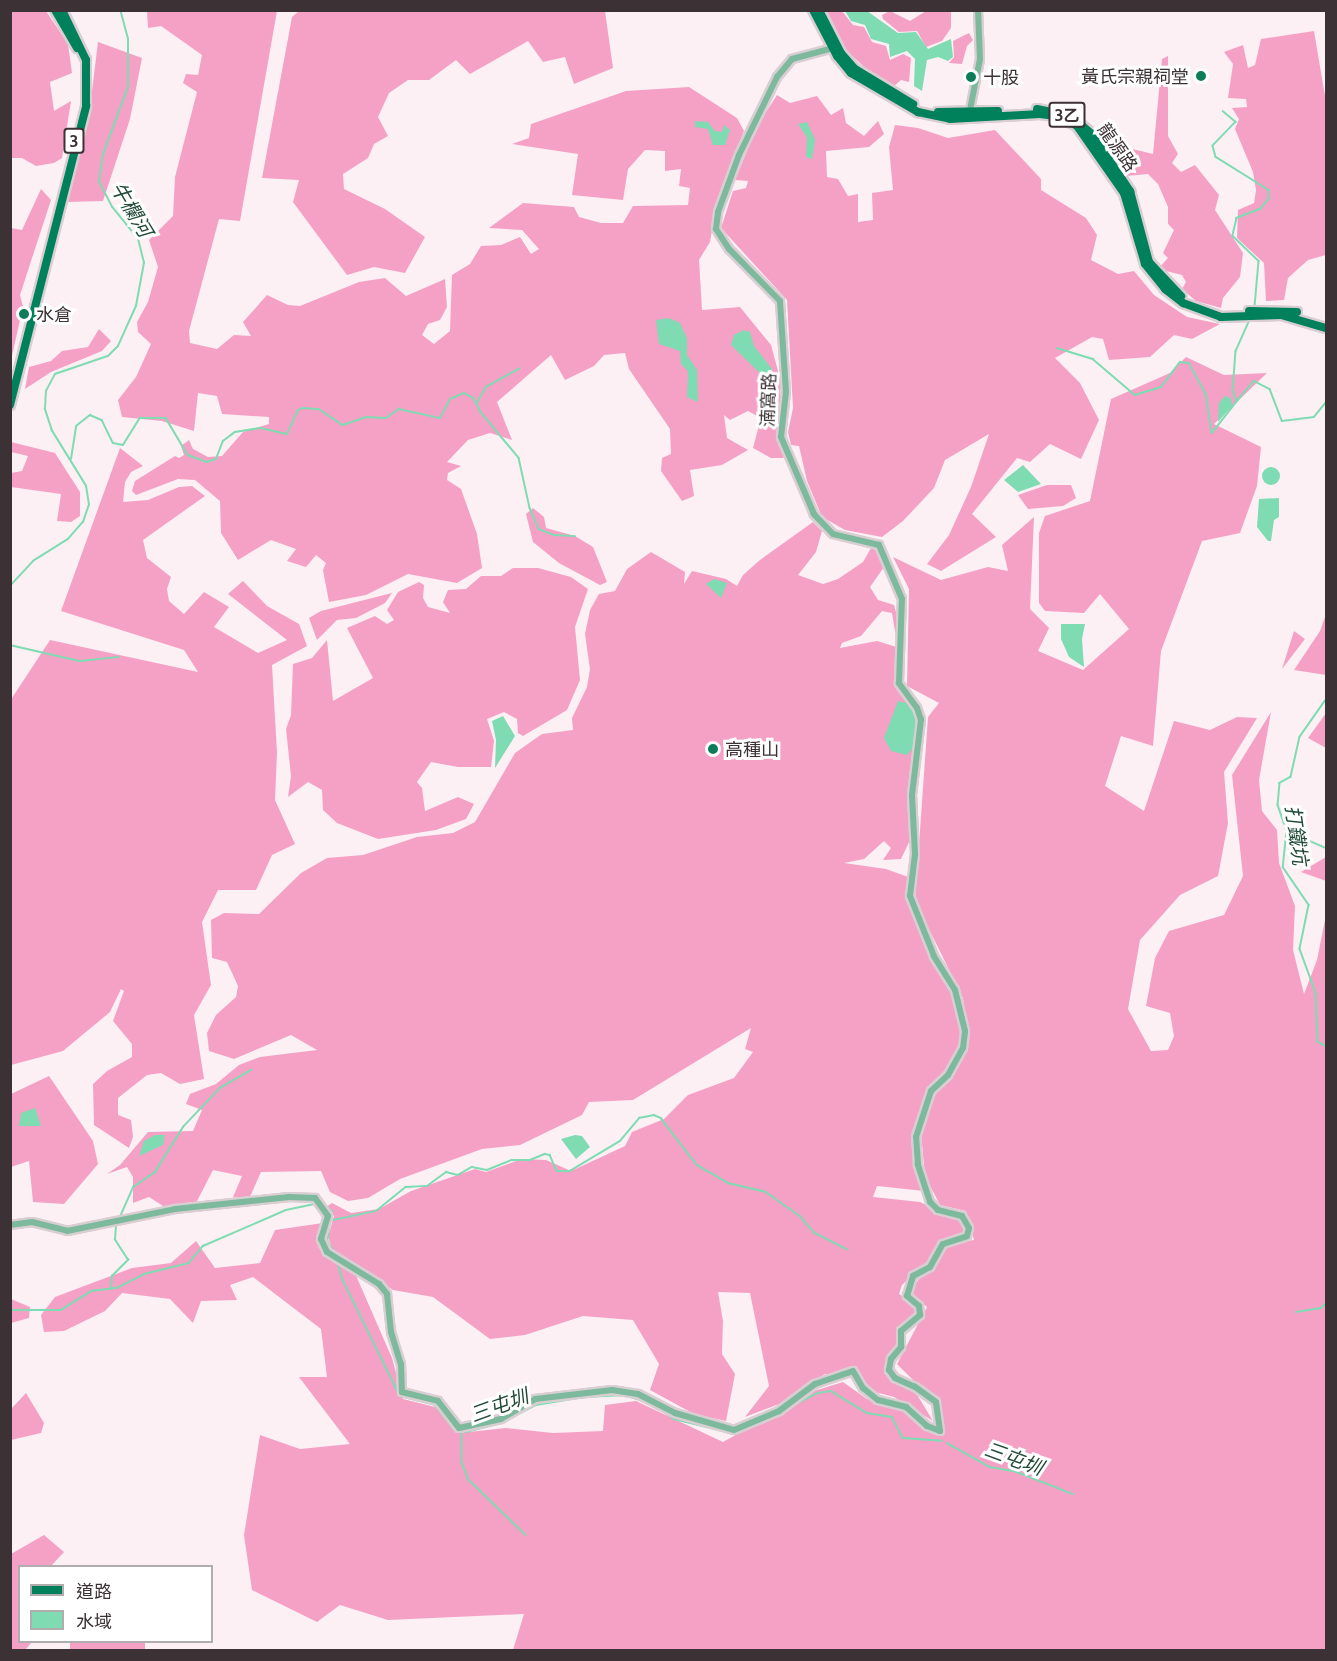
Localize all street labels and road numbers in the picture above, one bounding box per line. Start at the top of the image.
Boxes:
road number: 3乙 [1048,102,1086,128]
street label: 龍源路 [1094,119,1142,175]
road number: 3 [62,128,86,154]
street label: 湳窩路 [756,373,780,427]

